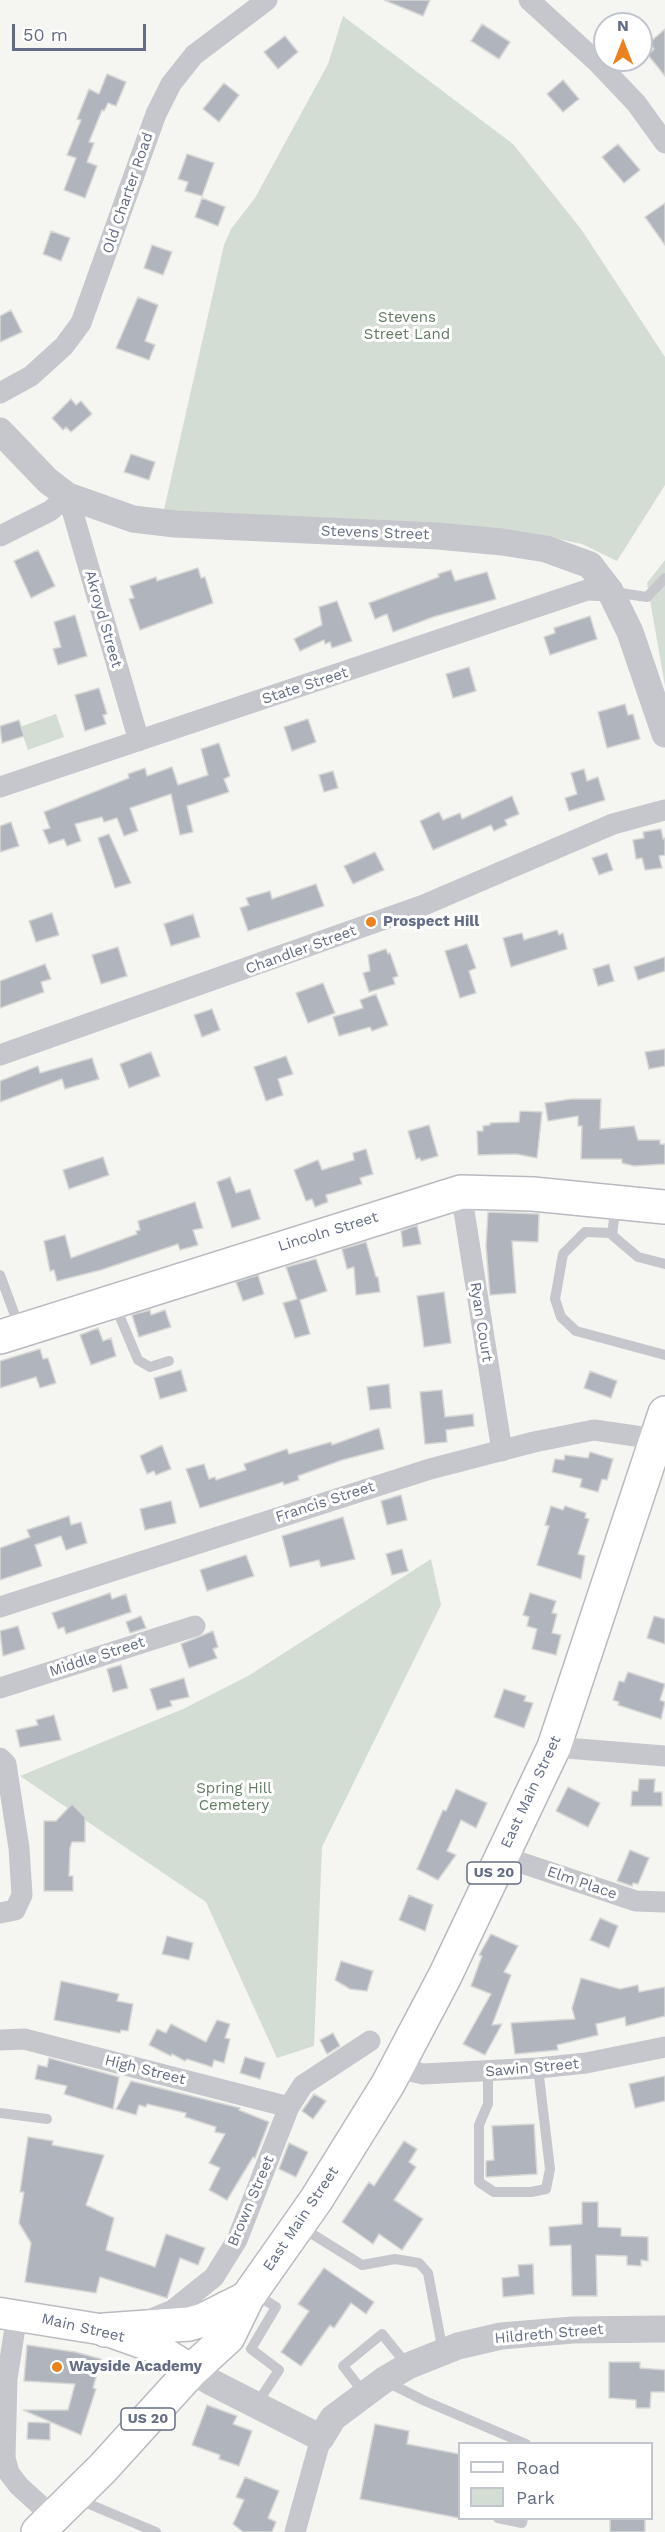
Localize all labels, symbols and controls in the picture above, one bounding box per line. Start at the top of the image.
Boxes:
scale bar [15,12,148,50]
north arrow [593,12,653,72]
text: N [617,16,629,35]
text: 50 m [23,24,68,45]
street label: Old Charter Road [99,130,157,256]
park label: Stevens Street Land [364,309,450,344]
street label: Stevens Street [321,522,429,544]
street label: Akroyd Street [81,568,125,670]
street label: State Street [260,664,350,708]
place label: Prospect Hill [383,913,479,931]
marker: Prospect Hill [364,915,378,929]
street label: Chandler Street [243,922,359,978]
street label: Lincoln Street [276,1208,380,1256]
street label: Ryan Court [466,1281,496,1363]
street label: Francis Street [273,1478,377,1526]
street label: Middle Street [47,1633,147,1681]
street label: East Main Street [497,1733,565,1851]
park label: Spring Hill Cemetery [196,1780,272,1815]
road number: US 20 [467,1862,521,1884]
street label: Elm Place [545,1863,619,1903]
street label: High Street [103,2051,187,2089]
street label: Sawin Street [484,2055,580,2081]
street label: Brown Street [224,2153,278,2249]
street label: East Main Street [259,2163,343,2275]
street label: Main Street [40,2310,126,2346]
street label: Hildreth Street [494,2320,604,2348]
place label: Wayside Academy [69,2358,202,2376]
marker: Wayside Academy [50,2360,64,2374]
road number: US 20 [121,2408,175,2430]
legend [458,2442,653,2520]
text: Road [516,2457,560,2478]
text: Park [516,2487,555,2508]

